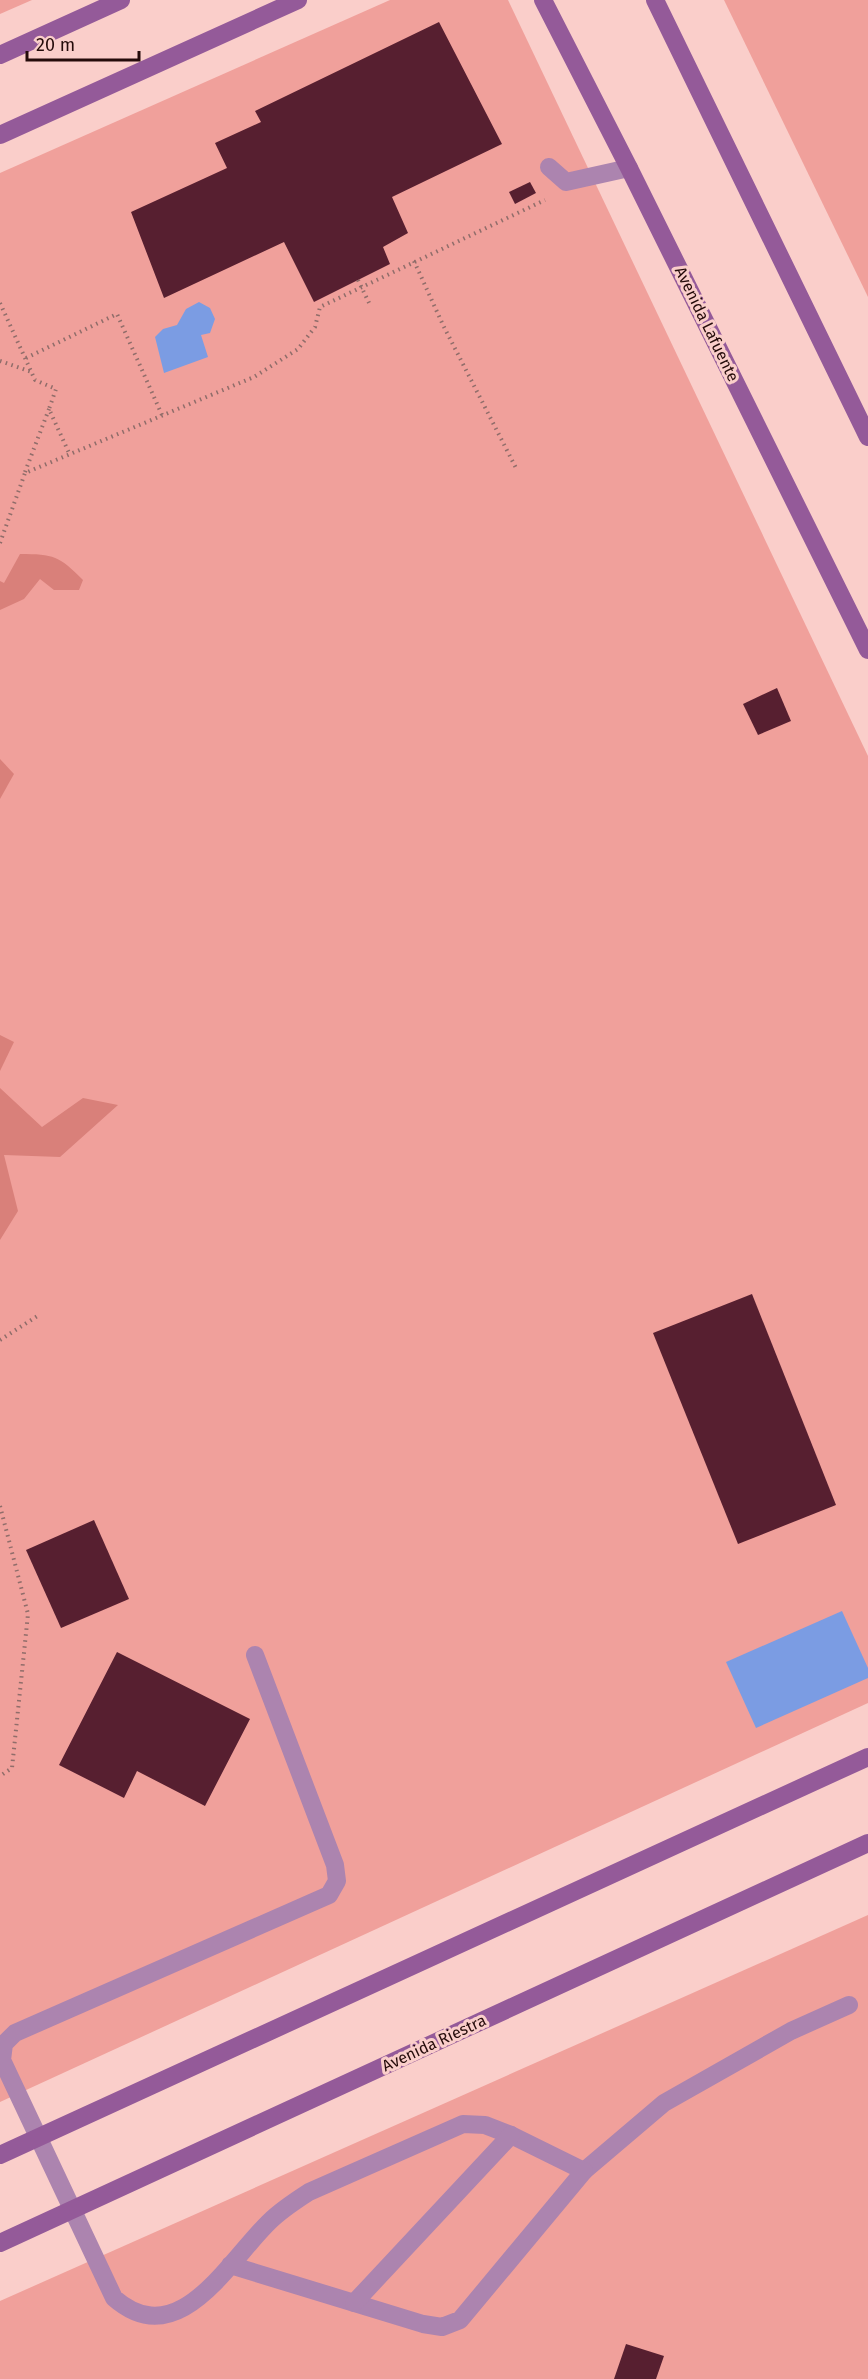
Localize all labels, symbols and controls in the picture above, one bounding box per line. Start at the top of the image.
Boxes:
scale bar [27,24,140,62]
text: 20 m [36,34,75,56]
street label: Avenida Lafuente [671,263,743,385]
street label: Avenida Riestra [379,2011,489,2075]

